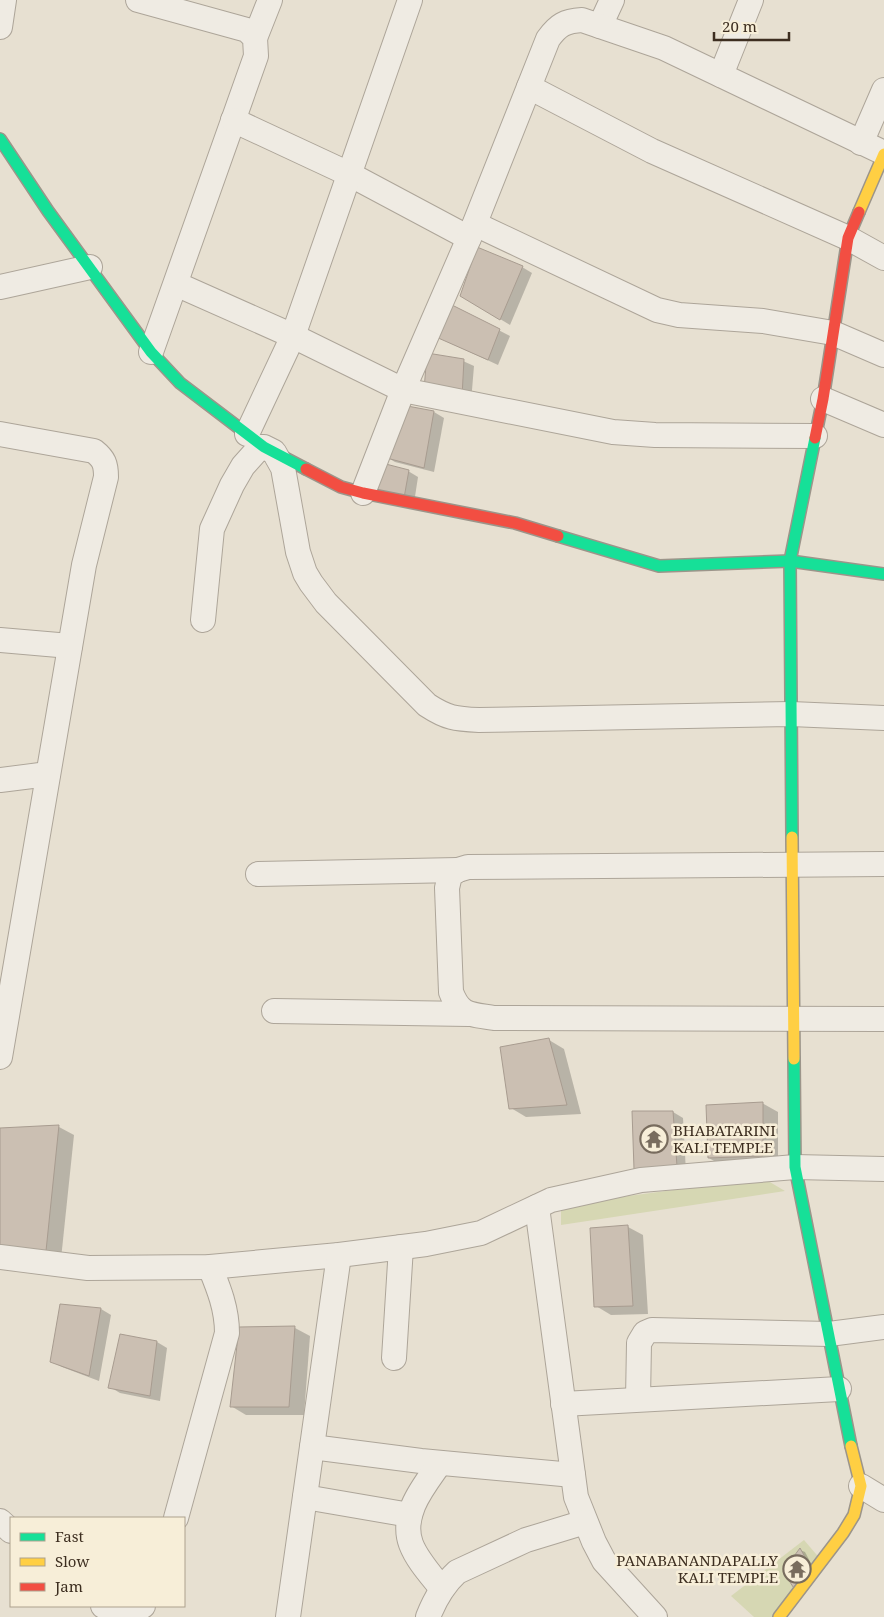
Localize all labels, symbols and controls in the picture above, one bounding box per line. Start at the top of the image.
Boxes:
scale bar [714,10,789,42]
text: 20 m [722,16,757,36]
place label: BHABATARINI KALI TEMPLE [673,1120,776,1157]
temple icon: BHABATARINI KALI TEMPLE [639,1124,669,1154]
legend [10,1517,185,1607]
text: Fast [55,1526,84,1546]
place label: PANABANANDAPALLY KALI TEMPLE [616,1550,779,1587]
text: Slow [55,1551,89,1571]
temple icon: PANABANANDAPALLY KALI TEMPLE [782,1554,812,1584]
text: Jam [54,1576,83,1596]

